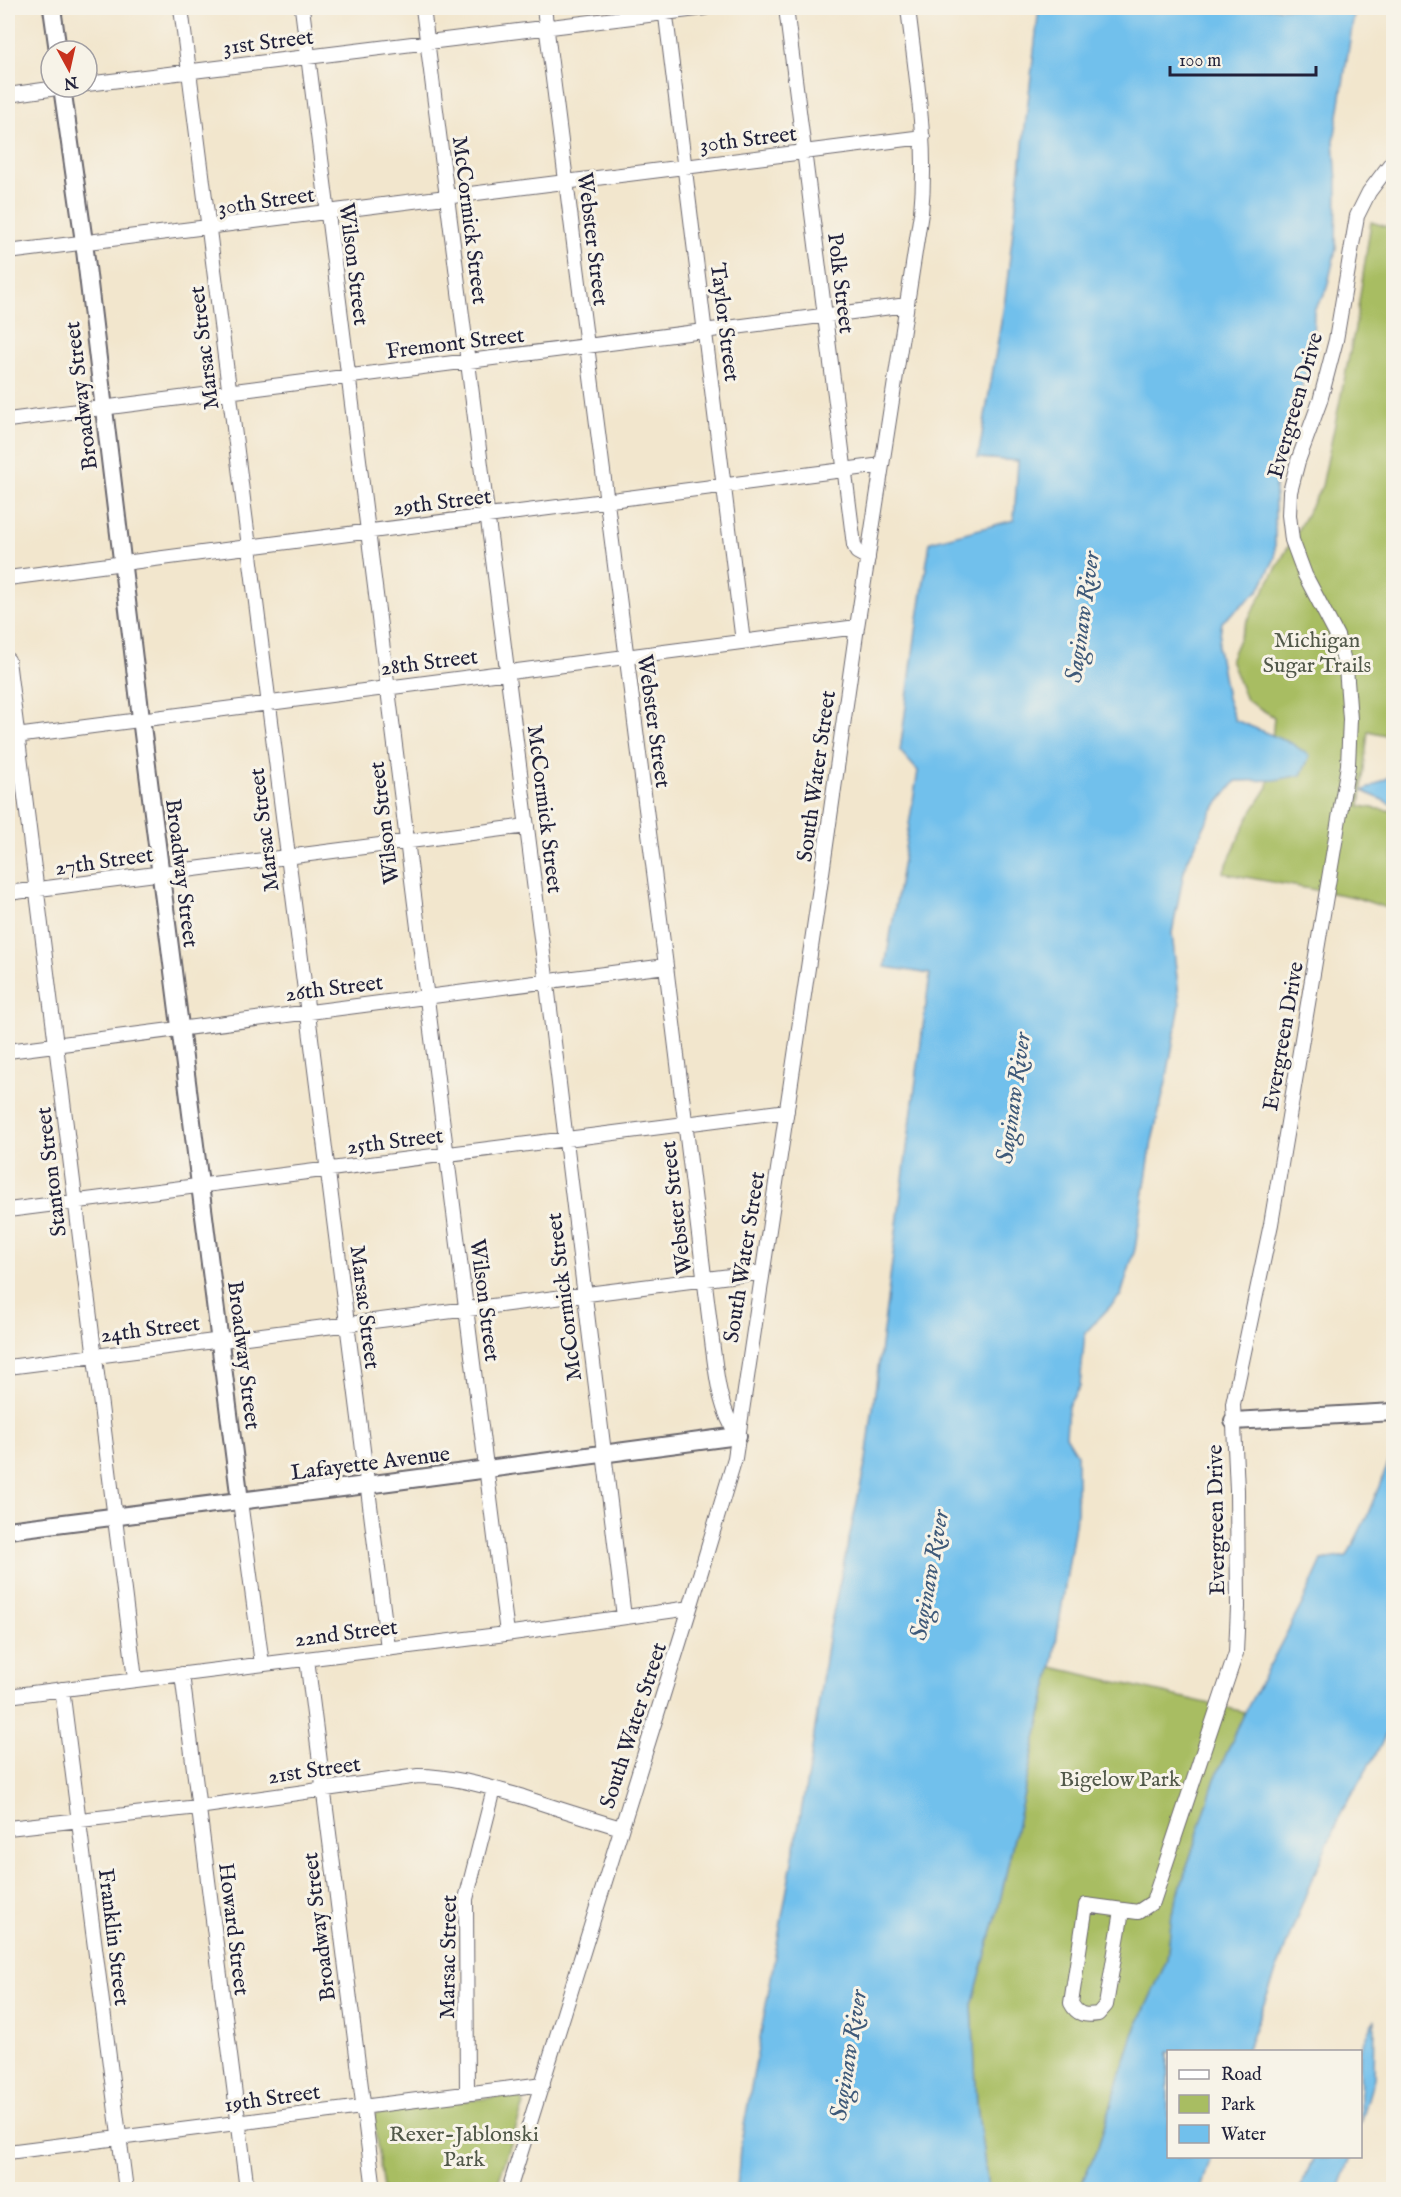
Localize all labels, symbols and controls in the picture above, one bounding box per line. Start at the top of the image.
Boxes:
street label: 31st Street [221,23,316,62]
north arrow [39,39,99,99]
scale bar [1170,39,1316,77]
text: 100 m [1179,50,1221,73]
text: N [62,71,80,93]
street label: 30th Street [698,120,799,160]
street label: McCormick Street [445,135,493,306]
street label: Webster Street [570,171,614,308]
street label: 30th Street [216,181,317,223]
street label: Wilson Street [332,201,374,328]
street label: Polk Street [820,231,860,336]
street label: Taylor Street [703,261,745,384]
street label: Marsac Street [183,284,226,411]
street label: Broadway Street [59,319,105,472]
street label: Fremont Street [384,322,526,366]
street label: Evergreen Drive [1262,329,1330,482]
street label: 29th Street [392,483,493,523]
water label: Saginaw River [1059,548,1108,685]
park label: Michigan Sugar Trails [1263,627,1371,680]
street label: 28th Street [379,643,480,683]
street label: Webster Street [630,653,676,790]
street label: South Water Street [791,688,843,864]
street label: McCormick Street [520,724,568,895]
street label: Wilson Street [364,759,406,886]
street label: Marsac Street [243,766,286,893]
street label: Broadway Street [158,797,204,950]
street label: 27th Street [53,841,156,883]
street label: Evergreen Drive [1257,960,1311,1113]
street label: 26th Street [284,969,385,1009]
water label: Saginaw River [990,1029,1039,1166]
street label: Stanton Street [30,1105,74,1238]
street label: 25th Street [345,1122,446,1162]
street label: Webster Street [655,1139,699,1276]
street label: South Water Street [718,1169,772,1345]
street label: McCormick Street [541,1211,589,1382]
street label: Wilson Street [463,1237,505,1364]
street label: Marsac Street [343,1244,386,1371]
street label: Broadway Street [220,1279,266,1432]
street label: 24th Street [99,1310,202,1350]
street label: Lafayette Avenue [289,1440,452,1488]
street label: Evergreen Drive [1202,1444,1232,1596]
water label: Saginaw River [904,1506,958,1643]
street label: 22nd Street [293,1614,400,1654]
street label: South Water Street [594,1639,674,1812]
street label: 21st Street [266,1751,363,1791]
park label: Bigelow Park [1059,1766,1181,1794]
street label: Broadway Street [297,1850,343,2003]
street label: Howard Street [211,1861,255,1998]
street label: Franklin Street [91,1867,135,2008]
street label: Marsac Street [434,1894,464,2019]
water label: Saginaw River [824,1986,875,2123]
legend [1167,2050,1362,2158]
text: Road [1221,2064,1262,2087]
street label: 19th Street [223,2078,322,2120]
text: Park [1221,2094,1256,2117]
park label: Rexer-Jablonski Park [389,2121,539,2174]
text: Water [1221,2124,1266,2147]

